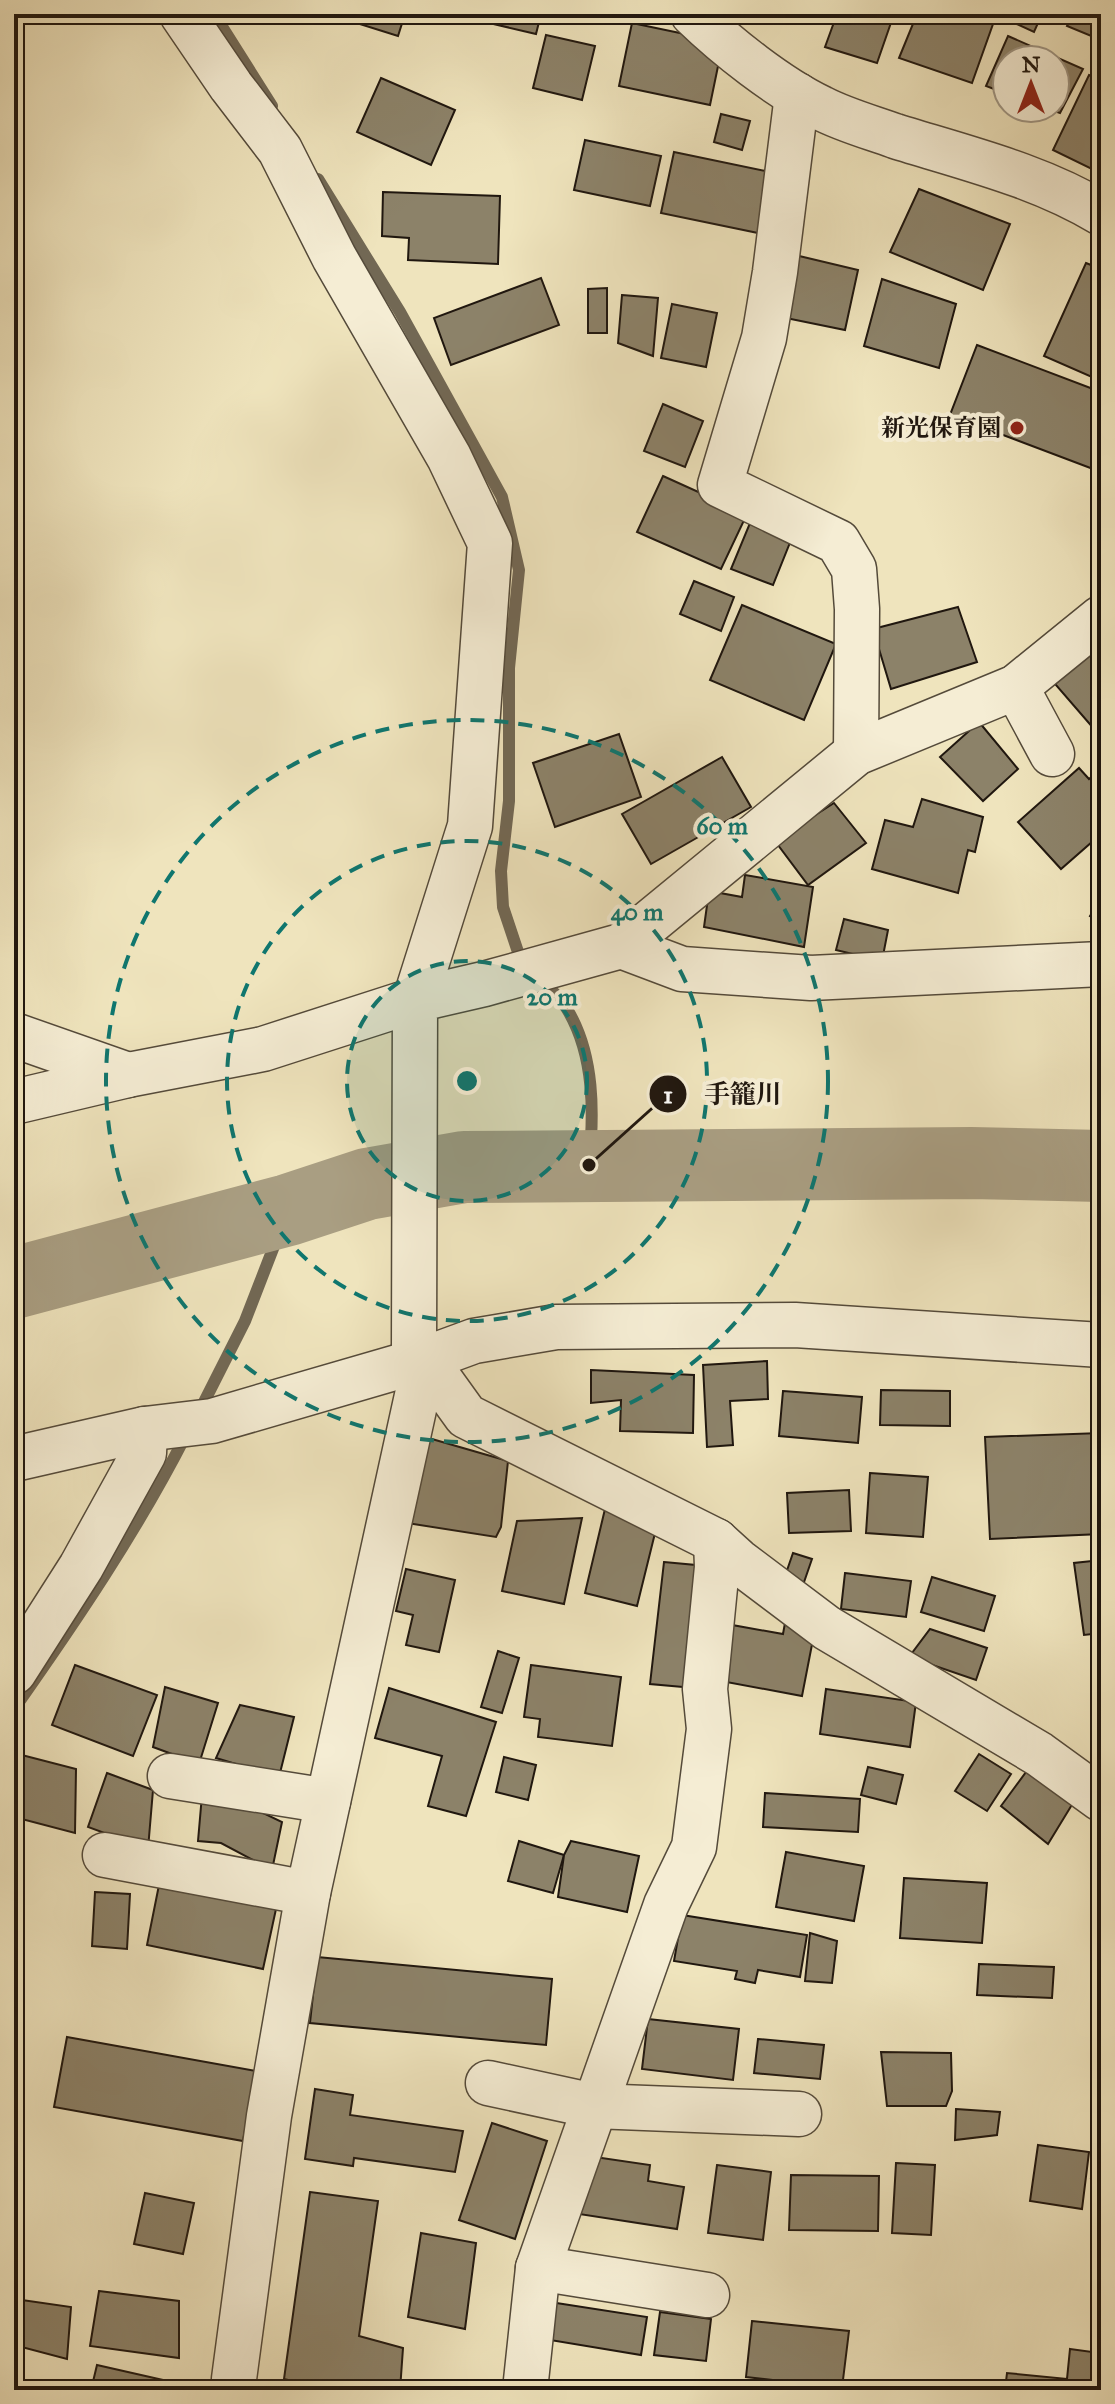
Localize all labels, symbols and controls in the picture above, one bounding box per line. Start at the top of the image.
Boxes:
north arrow [991,44,1071,124]
text: N [1022,51,1041,78]
place label: 新光保育園 [881,413,1001,443]
marker: 新光保育園 [1008,419,1026,437]
text: 60 m [696,811,749,841]
text: 40 m [611,897,664,927]
text: 20 m [526,982,578,1012]
centre of rings [453,1067,481,1095]
callout: 手籠川 [648,1069,798,1119]
text: 手籠川 [704,1078,782,1110]
text: 1 [663,1080,673,1110]

